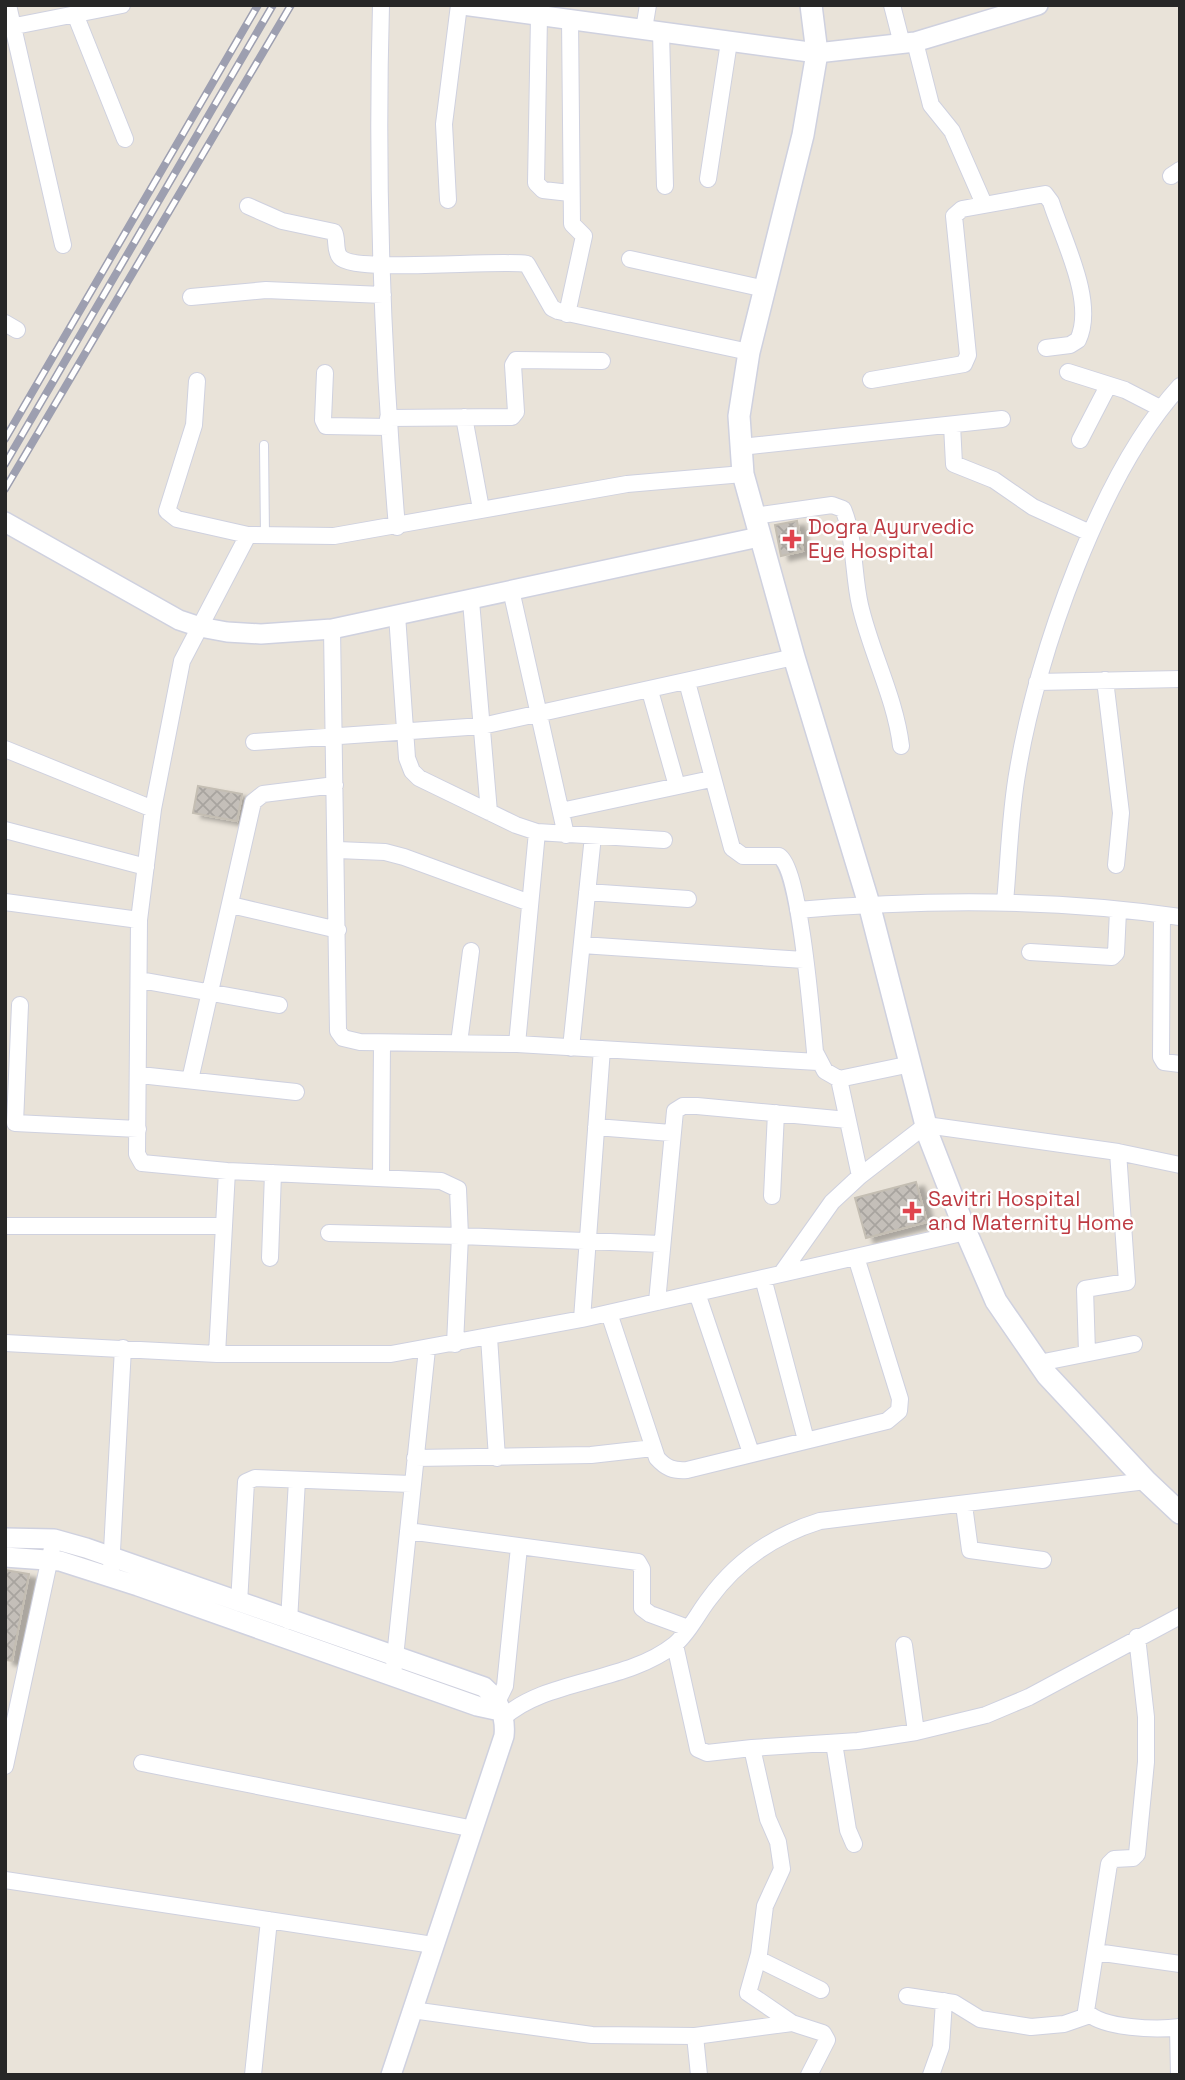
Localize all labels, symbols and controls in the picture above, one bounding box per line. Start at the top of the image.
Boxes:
place label: Dogra Ayurvedic Eye Hospital [808,513,975,564]
marker: Dogra Ayurvedic Eye Hospital [782,529,802,549]
place label: Savitri Hospital and Maternity Home [928,1185,1134,1236]
marker: Savitri Hospital and Maternity Home [902,1201,922,1221]

